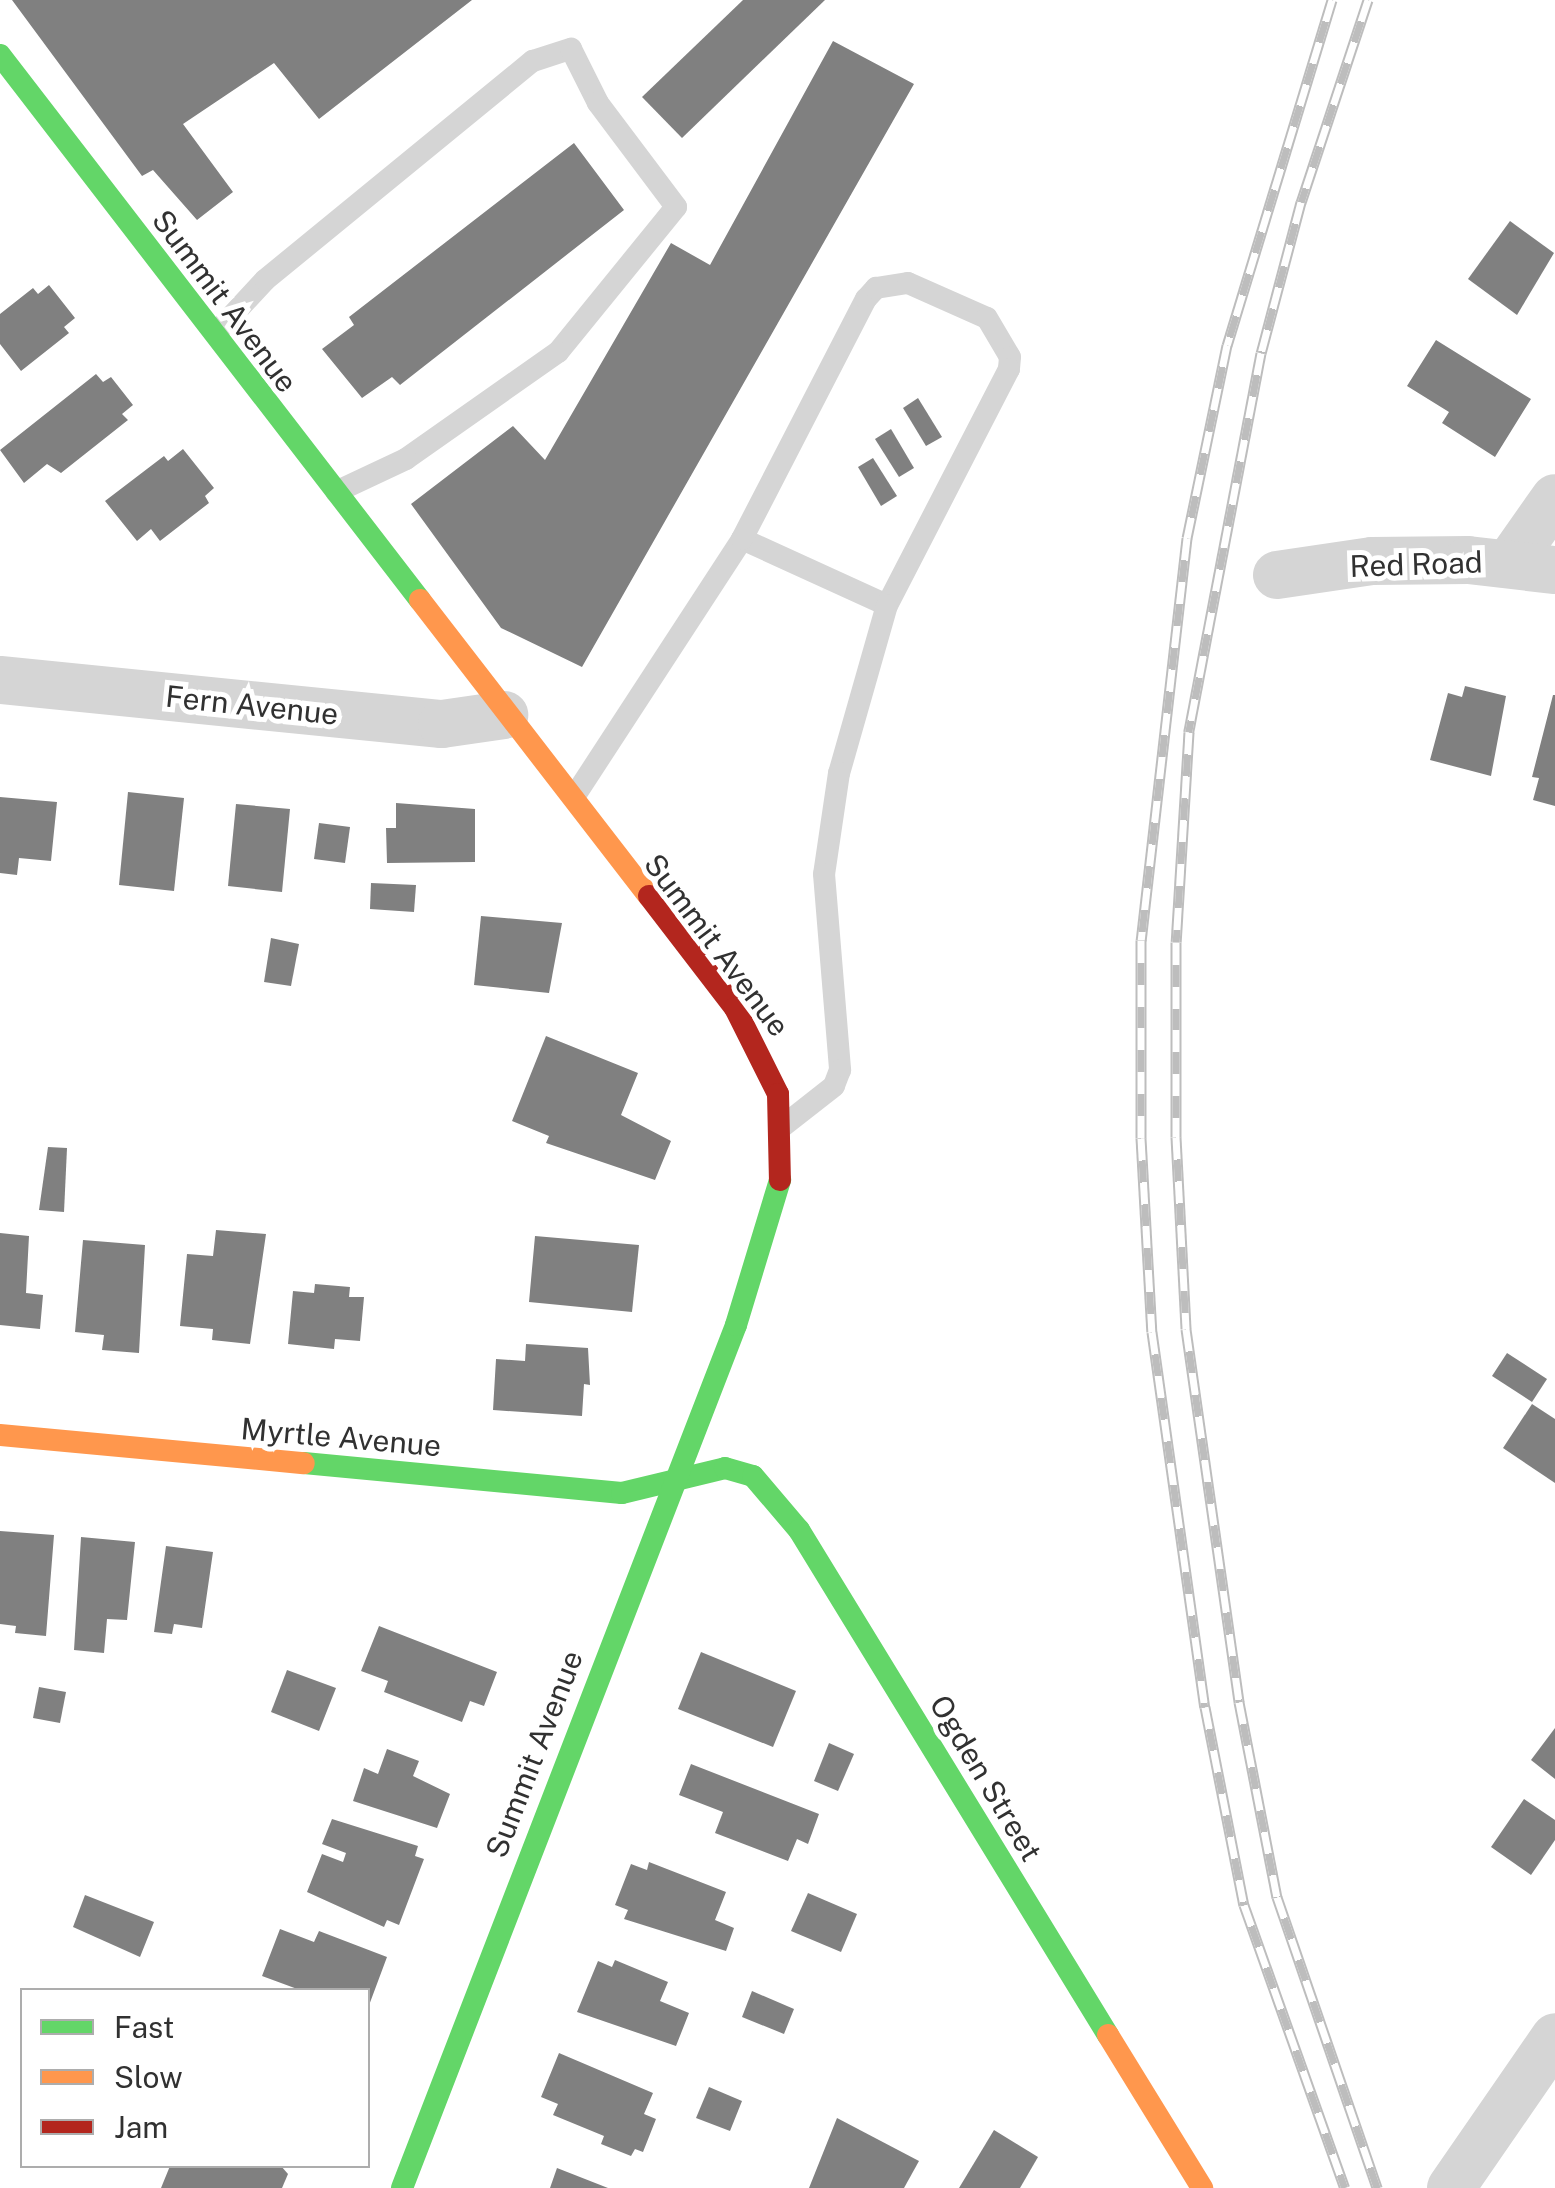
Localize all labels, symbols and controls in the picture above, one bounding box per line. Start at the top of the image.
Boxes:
street label: Summit Avenue [145,203,305,399]
street label: Red Road [1349,544,1483,584]
street label: Fern Avenue [164,678,340,732]
street label: Summit Avenue [637,847,797,1043]
street label: Myrtle Avenue [239,1410,443,1464]
street label: Summit Avenue [478,1645,590,1863]
street label: Ogden Street [922,1689,1050,1867]
legend [20,1988,370,2168]
text: Fast [114,2009,174,2045]
text: Slow [114,2059,183,2095]
text: Jam [114,2109,168,2145]

